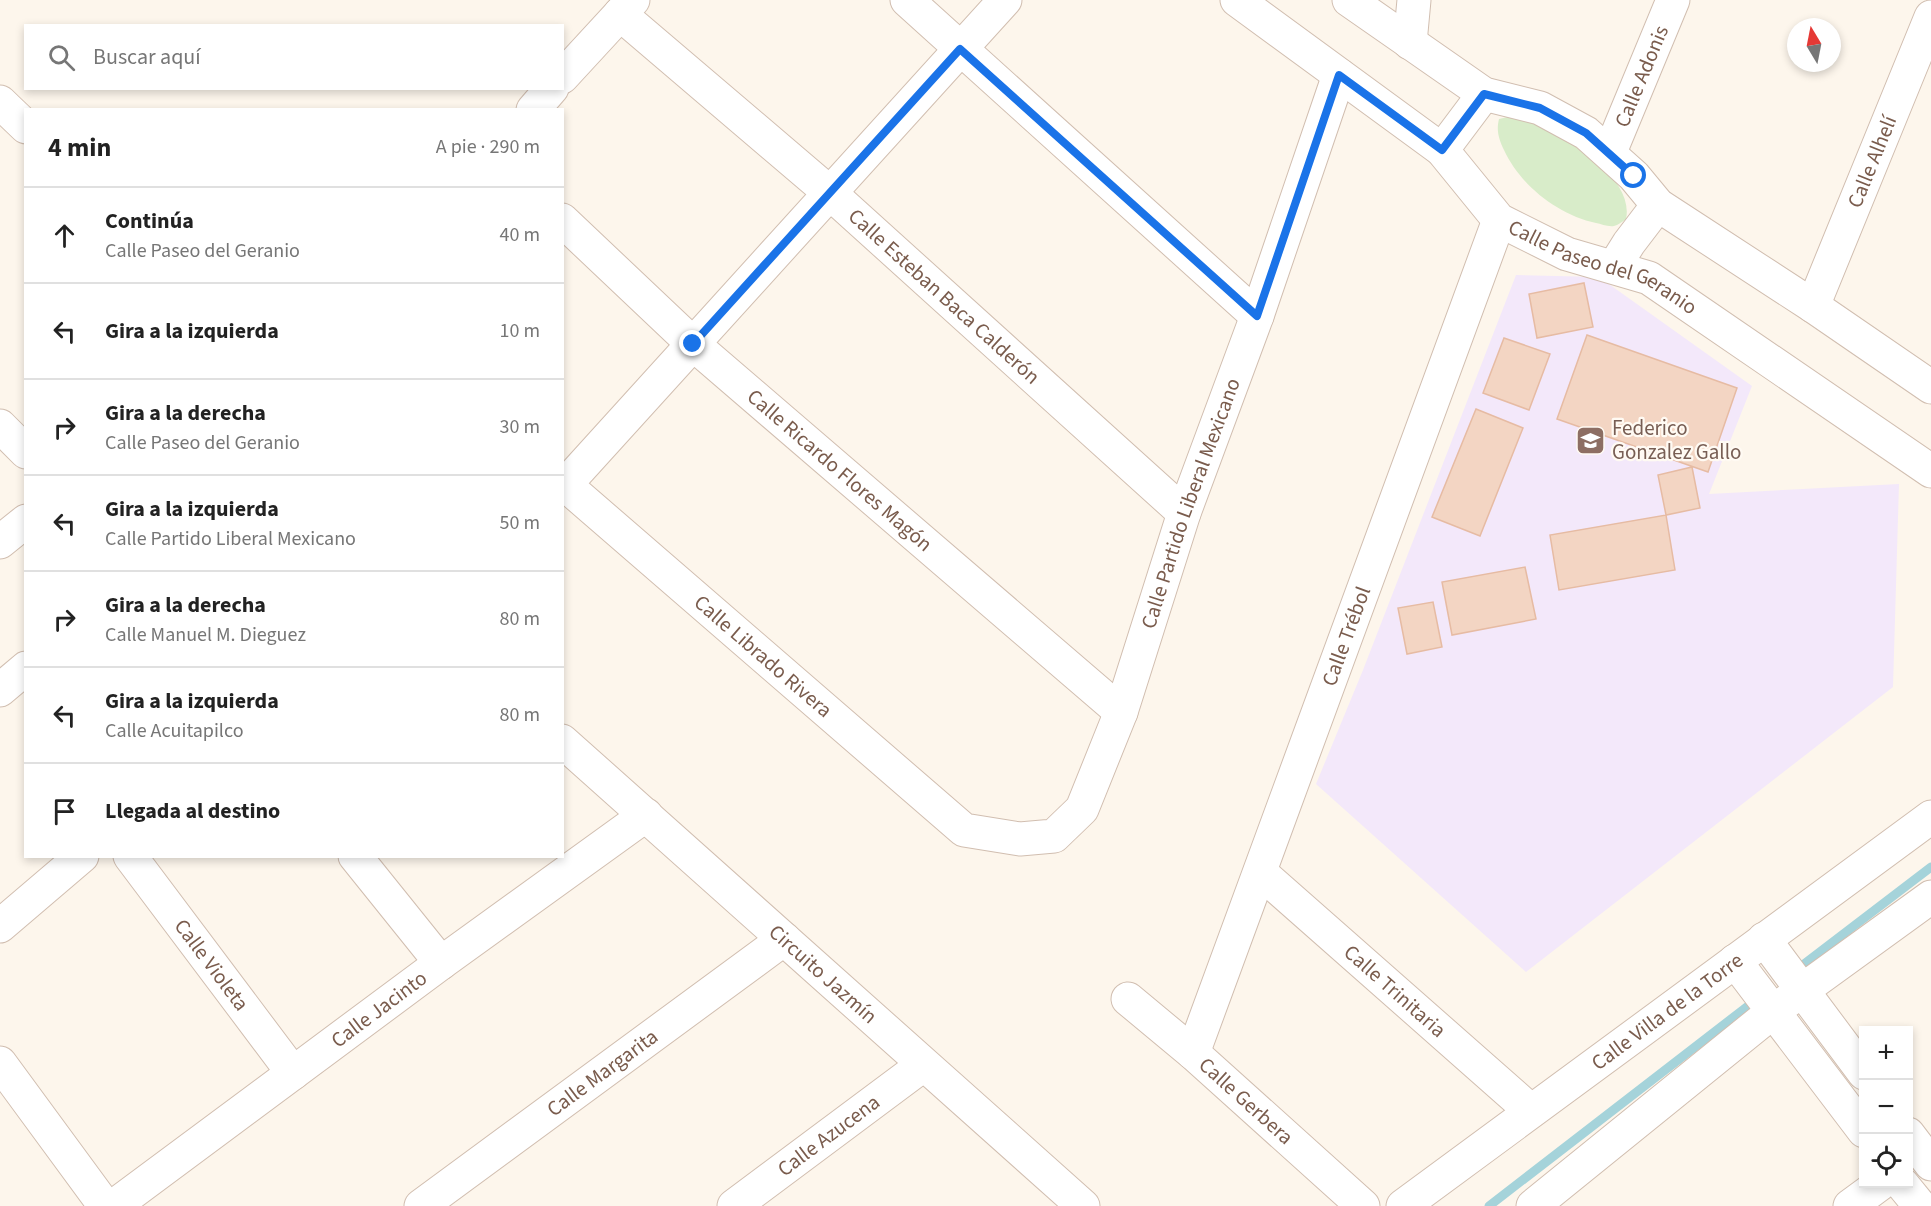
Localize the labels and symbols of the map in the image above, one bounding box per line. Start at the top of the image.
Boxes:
north arrow [1787,18,1841,72]
street label: Calle Adonis [1607,21,1676,132]
street label: Calle Alhelí [1840,110,1905,212]
route start [1620,162,1646,188]
street label: Calle Esteban Baca Calderón [842,202,1047,391]
street label: Calle Paseo del Geranio [1503,212,1703,322]
route end [679,330,705,356]
street label: Calle Partido Liberal Mexicano [1133,374,1248,632]
street label: Calle Ricardo Flores Magón [741,382,939,559]
place label: Federico Gonzalez Gallo [1612,413,1741,467]
school or university icon: Federico Gonzalez Gallo [1575,424,1607,456]
street label: Calle Trébol [1314,582,1378,690]
street label: Calle Librado Rivera [687,588,839,724]
street label: Calle Violeta [167,912,256,1017]
street label: Circuito Jazmín [762,917,884,1031]
street label: Calle Trinitaria [1337,938,1453,1045]
street label: Calle Villa de la Torre [1585,945,1749,1077]
street label: Calle Jacinto [325,963,433,1055]
street label: Calle Margarita [540,1022,664,1124]
street label: Calle Gerbera [1192,1050,1300,1151]
street label: Calle Azucena [771,1087,886,1184]

